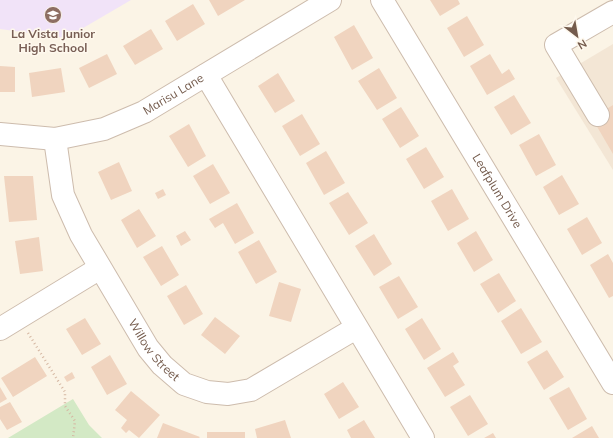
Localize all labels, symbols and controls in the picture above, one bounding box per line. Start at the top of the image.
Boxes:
school or university icon: La Vista Junior High School [43,5,63,25]
north arrow [557,16,597,56]
place label: La Vista Junior High School [11,26,95,55]
text: N [575,36,589,53]
street label: Marisu Lane [140,70,206,118]
street label: Leafplum Drive [469,151,526,231]
street label: Willow Street [125,316,183,384]

